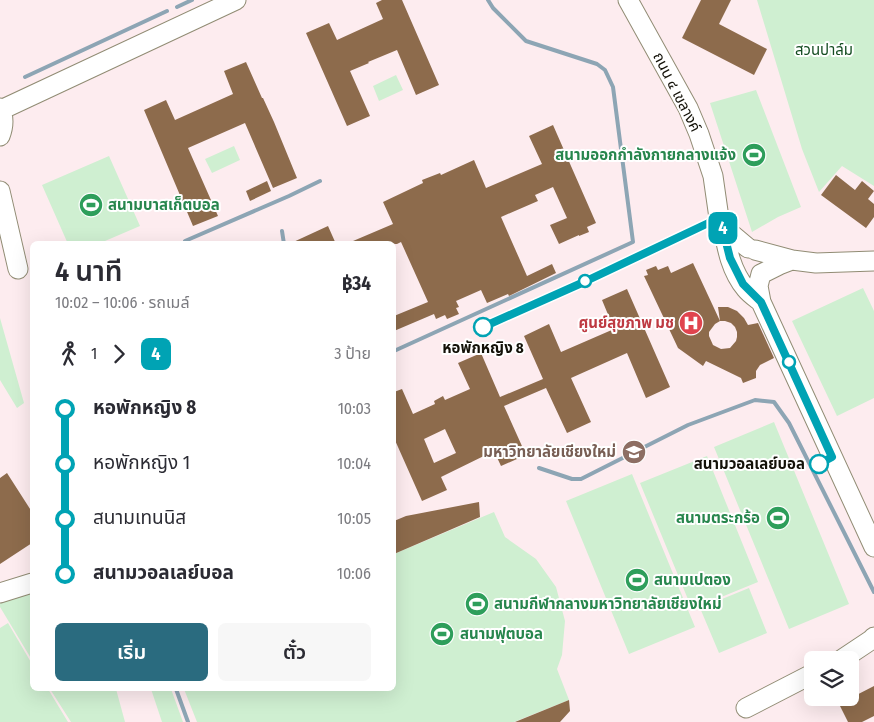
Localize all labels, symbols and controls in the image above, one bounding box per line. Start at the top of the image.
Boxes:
park label: สวนปาล์ม [795,41,853,59]
street label: ถนน ๔ เขลางค์ [649,49,705,135]
sports icon: สนามออกกำลังกายกลางแจ้ง [741,142,767,168]
place label: สนามออกกำลังกายกลางแจ้ง [555,146,736,164]
sports icon: สนามบาสเก็ตบอล [78,192,104,218]
place label: สนามบาสเก็ตบอล [108,196,220,214]
line badge: 4 [707,212,739,244]
text: 4 [718,217,728,239]
text: 4 นาที [55,255,123,288]
text: ฿34 [342,272,371,295]
unlabelled marker [578,274,592,288]
text: 10:02 – 10:06 · รถเมล์ [55,293,190,312]
hospital icon: ศูนย์สุขภาพ มช [678,310,704,336]
place label: ศูนย์สุขภาพ มช [578,314,674,333]
marker: หอพักหญิง 8 [473,317,493,337]
place label: หอพักหญิง 8 [442,339,524,357]
icon: walk [55,340,83,368]
icon: forward [105,340,133,368]
text: 4 [151,343,161,365]
text: 1 [91,344,97,363]
text: 3 ป้าย [334,344,371,363]
unlabelled marker [782,355,796,369]
text: หอพักหญิง 8 [93,396,196,419]
text: 10:03 [338,399,371,418]
school or university icon: มหาวิทยาลัยเชียงใหม่ [621,439,647,465]
place label: มหาวิทยาลัยเชียงใหม่ [483,443,616,461]
text: หอพักหญิง 1 [93,451,190,474]
text: 10:04 [337,454,371,473]
marker: สนามวอลเลย์บอล [809,454,829,474]
place label: สนามวอลเลย์บอล [694,455,805,473]
sports icon: สนามตระกร้อ [765,505,791,531]
text: สนามเทนนิส [93,506,186,529]
text: 10:05 [337,509,371,528]
place label: สนามตระกร้อ [676,509,760,527]
text: สนามวอลเลย์บอล [93,561,234,584]
text: 10:06 [337,564,371,583]
sports icon: สนามเปตอง [624,567,650,593]
place label: สนามเปตอง [654,571,731,589]
sports icon: สนามกีฬากลางมหาวิทยาลัยเชียงใหม่ [464,591,490,617]
place label: สนามกีฬากลางมหาวิทยาลัยเชียงใหม่ [494,595,722,613]
sports icon: สนามฟุตบอล [429,621,455,647]
button: เริ่ม [55,623,208,681]
button: ตั๋ว [218,623,371,681]
place label: สนามฟุตบอล [460,625,543,643]
map controls [804,651,859,706]
button: layers [804,651,859,706]

